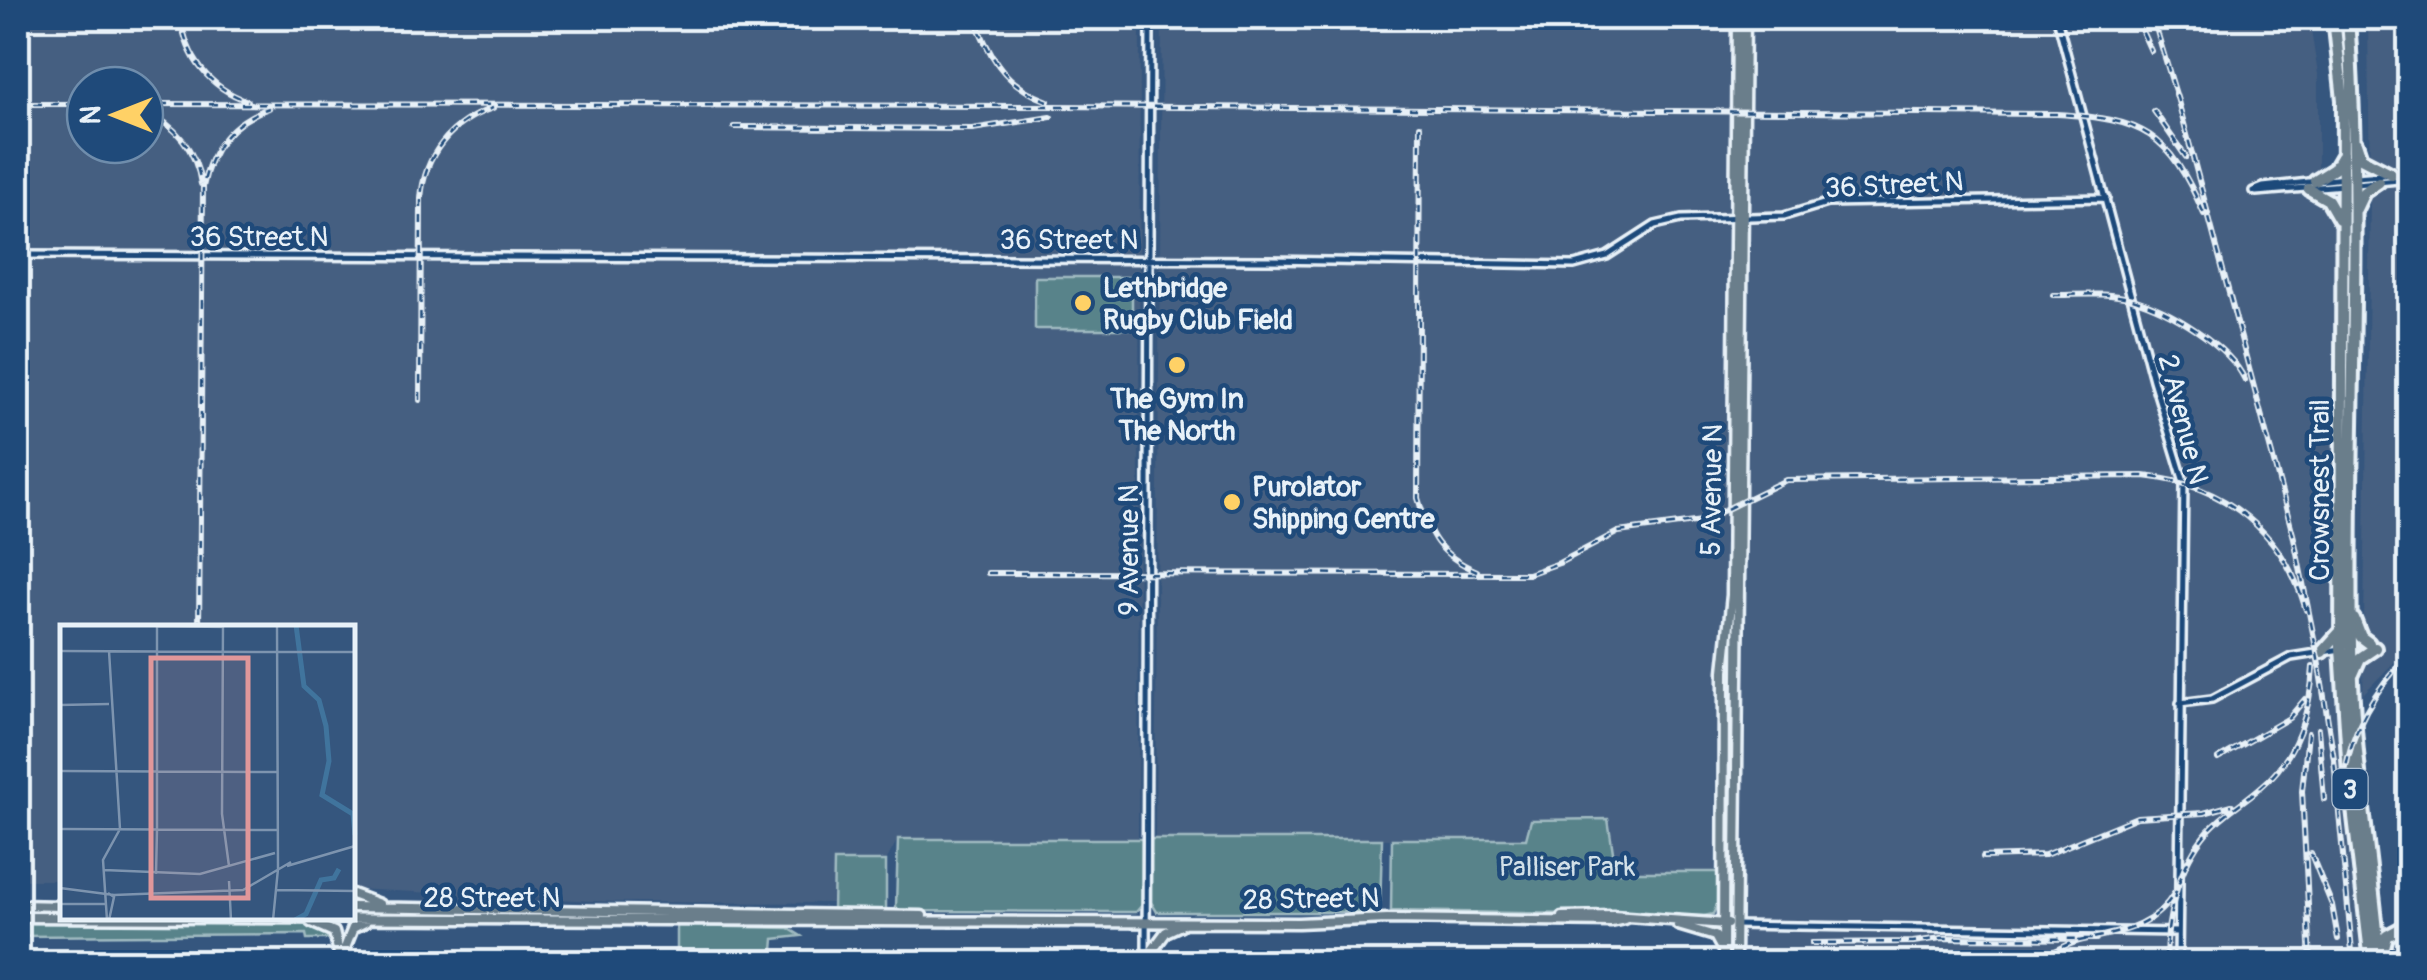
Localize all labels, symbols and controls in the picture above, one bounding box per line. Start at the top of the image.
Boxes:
north arrow [65,65,165,165]
text: N [74,106,109,124]
street label: 36 Street N [1824,164,1964,207]
street label: 36 Street N [190,220,328,255]
street label: 36 Street N [1000,223,1138,258]
place label: Lethbridge Rugby Club Field [1103,271,1293,338]
marker: Lethbridge Rugby Club Field [1072,292,1094,314]
street label: 2 Avenue N [2149,351,2216,488]
marker: The Gym In The North [1166,354,1188,376]
place label: The Gym In The North [1109,382,1244,449]
street label: Crowsnest Trail [2303,399,2338,581]
street label: 5 Avenue N [1694,424,1731,556]
place label: Purolator Shipping Centre [1252,470,1436,537]
street label: 9 Avenue N [1112,484,1147,616]
marker: Purolator Shipping Centre [1221,491,1243,513]
inset map [60,625,355,920]
road number: 3 [2332,769,2368,809]
park label: Palliser Park [1498,850,1636,885]
street label: 28 Street N [424,881,560,916]
street label: 28 Street N [1242,881,1380,918]

